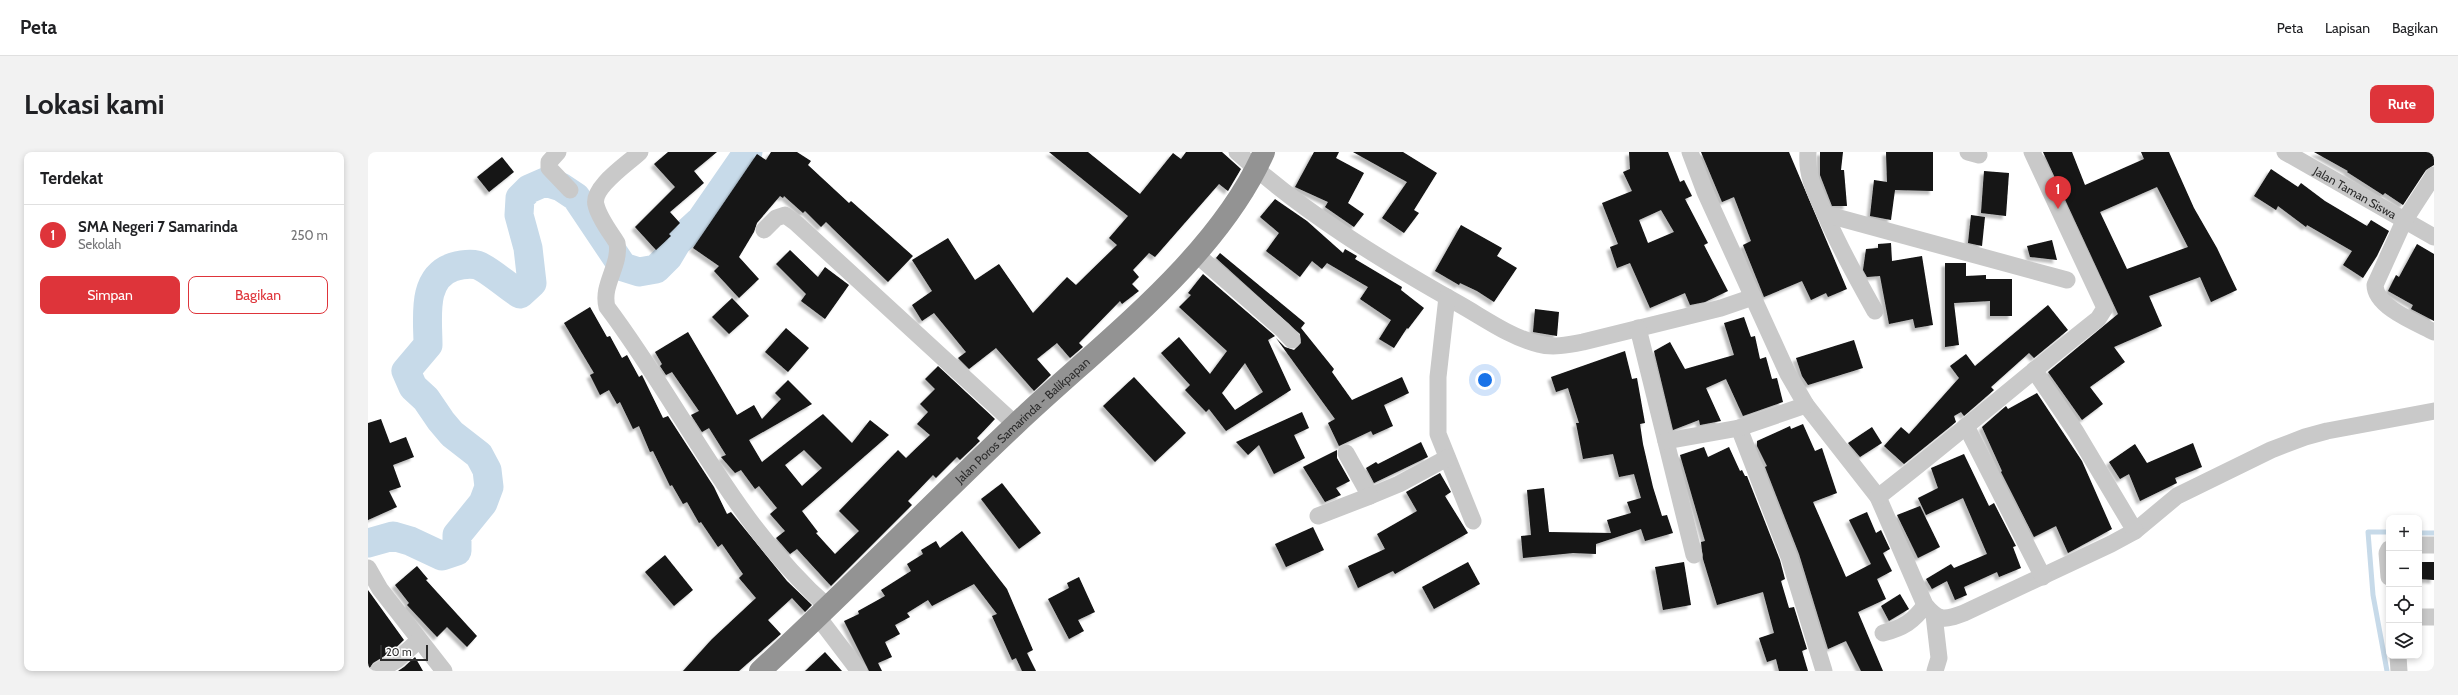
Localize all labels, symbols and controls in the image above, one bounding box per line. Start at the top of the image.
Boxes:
text: Peta [20,16,57,39]
text: Peta [2277,19,2303,37]
text: Lapisan [2325,19,2370,37]
text: Bagikan [2392,19,2438,37]
button: Rute [2370,85,2434,123]
text: Lokasi kami [24,87,164,121]
street label: Jalan Taman Siswa [2310,162,2400,222]
text: Terdekat [40,168,103,188]
pin: 1 [2045,176,2071,209]
text: SMA Negeri 7 Samarinda [78,218,238,236]
text: 1 [51,227,55,243]
text: 250 m [291,227,328,243]
text: Sekolah [78,236,121,252]
button: Simpan [40,276,180,314]
button: Bagikan [188,276,328,314]
street label: Jalan Poros Samarinda - Balikpapan [951,354,1093,487]
your location [1475,370,1495,390]
map controls [2386,515,2422,659]
button: + [2386,515,2422,551]
button: − [2386,551,2422,587]
button: locate [2386,587,2422,623]
button: layers [2386,623,2422,659]
scale bar [380,643,428,662]
text: 20 m [386,645,412,659]

